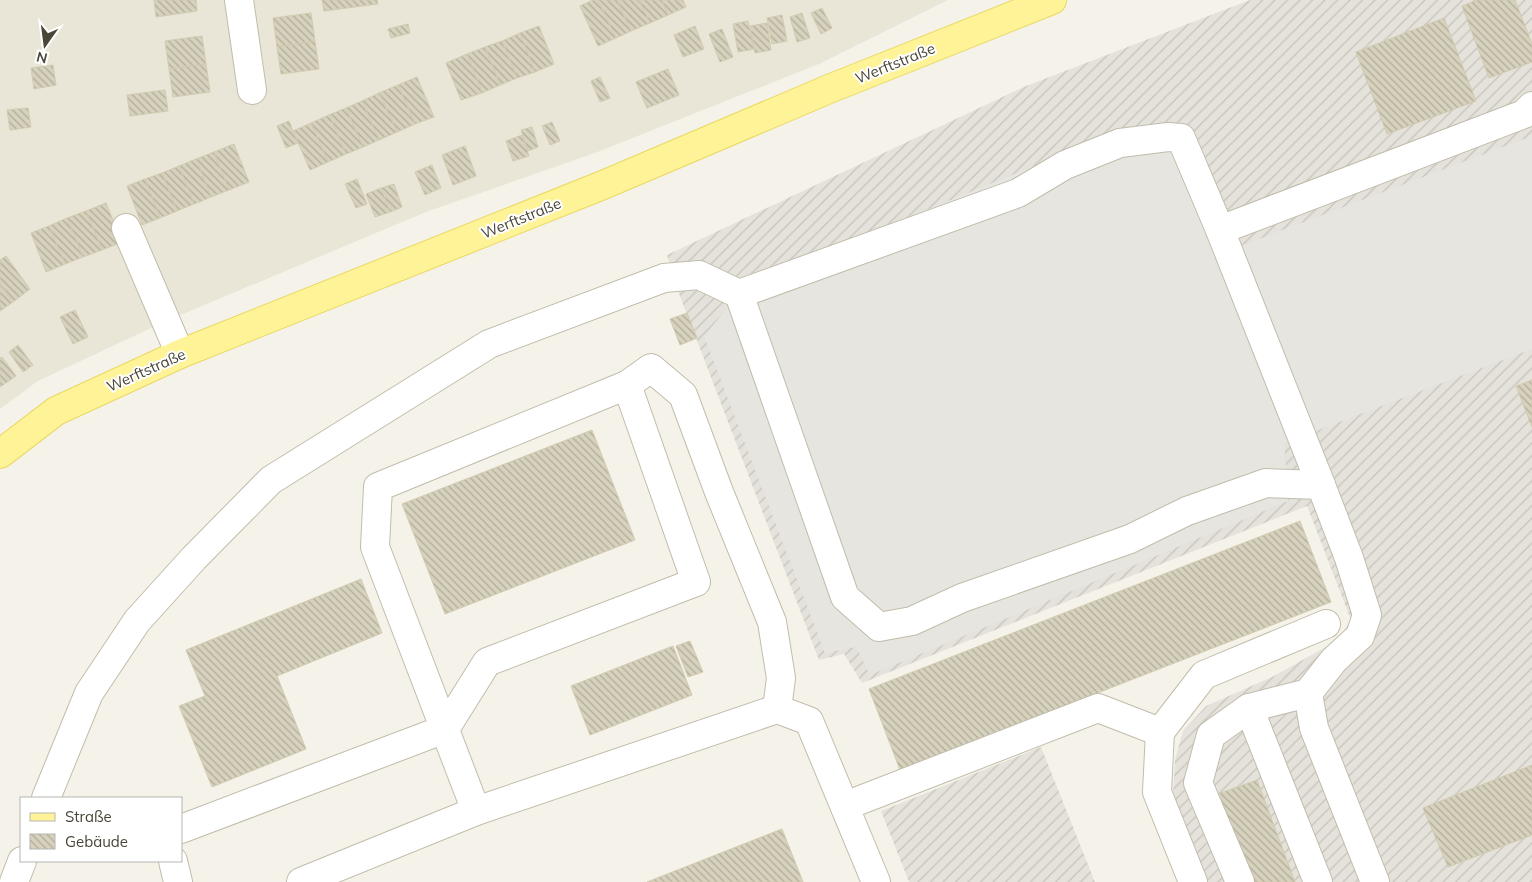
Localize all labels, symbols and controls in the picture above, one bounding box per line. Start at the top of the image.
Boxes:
north arrow [20,20,70,70]
street label: Werftstraße [852,38,938,88]
text: N [35,48,49,68]
street label: Werftstraße [478,193,564,243]
street label: Werftstraße [104,344,188,396]
legend [20,797,182,862]
text: Straße [65,807,112,826]
text: Gebäude [65,832,128,851]

